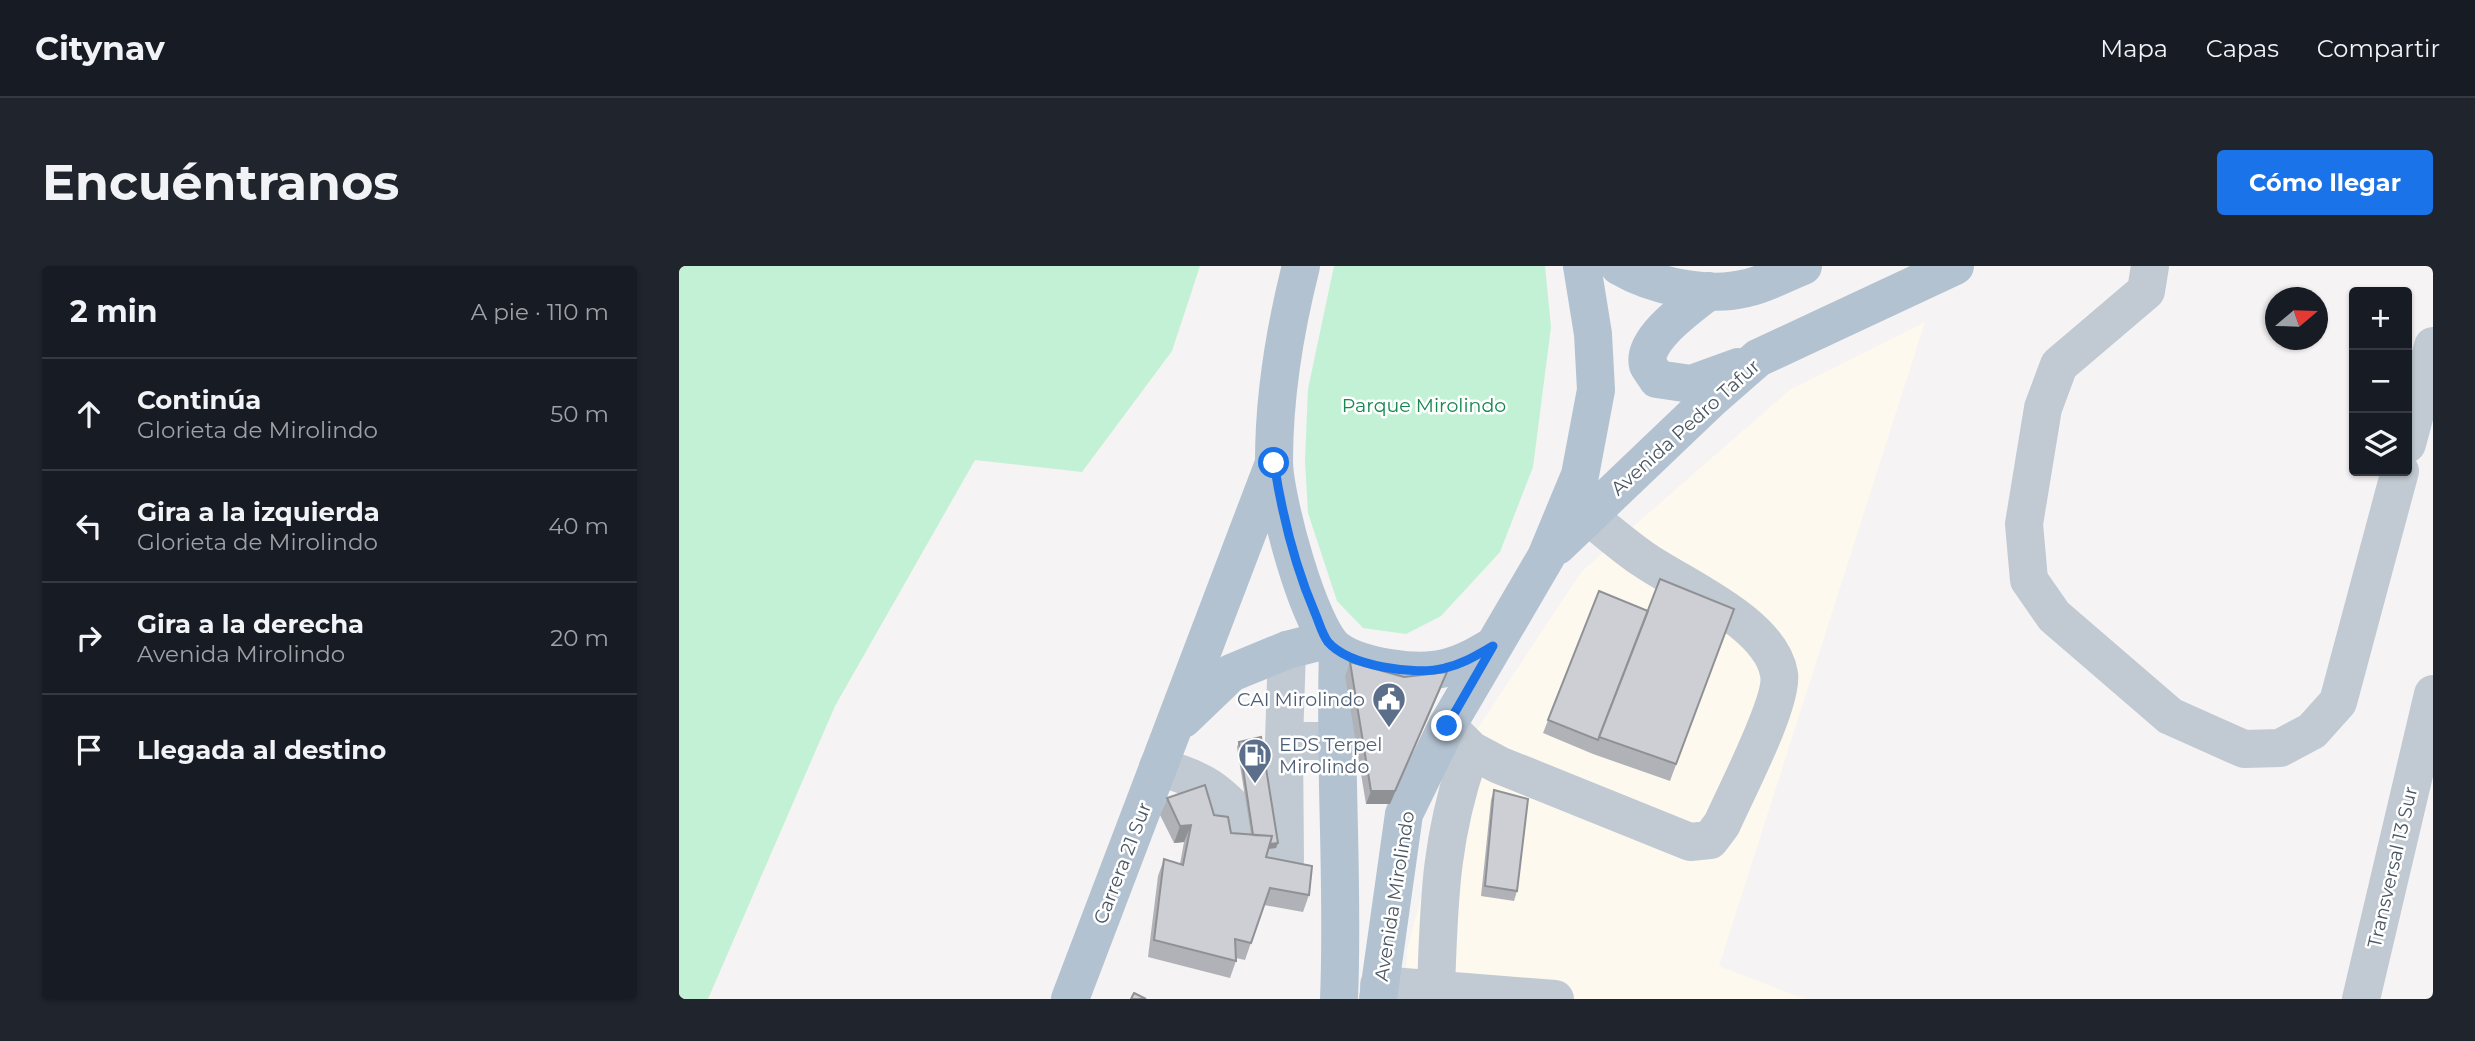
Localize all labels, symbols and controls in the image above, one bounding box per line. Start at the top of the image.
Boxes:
text: Citynav [35,28,165,68]
text: Mapa [2100,34,2168,63]
text: Capas [2206,34,2279,63]
text: Compartir [2317,34,2440,63]
button: Cómo llegar [2217,150,2433,215]
text: Encuéntranos [42,153,399,212]
north arrow [2265,287,2328,350]
map controls [2349,287,2412,476]
button: + [2349,287,2412,350]
text: 2 min [70,293,157,330]
text: A pie · 110 m [471,298,609,326]
button: − [2349,350,2412,413]
street label: Avenida Pedro Tafur [1606,355,1764,500]
text: Continúa [137,384,261,416]
park label: Parque Mirolindo [1342,394,1506,417]
icon: ahead [70,395,108,433]
text: 50 m [550,400,609,428]
button: layers [2349,413,2412,476]
text: Glorieta de Mirolindo [137,416,378,444]
route start [1258,447,1289,478]
text: Gira a la izquierda [137,496,380,528]
icon: left [70,507,108,545]
text: 40 m [548,512,609,540]
text: Glorieta de Mirolindo [137,528,378,556]
text: Gira a la derecha [137,608,364,640]
icon: right [70,619,108,657]
text: 20 m [550,624,609,652]
text: Avenida Mirolindo [137,640,345,668]
public building icon: CAI Mirolindo [1370,680,1408,729]
place label: CAI Mirolindo [1237,688,1365,711]
route end [1431,710,1462,741]
icon: arrive [70,731,108,769]
place label: EDS Terpel Mirolindo [1279,733,1382,778]
text: Llegada al destino [137,734,386,766]
fuel station icon: EDS Terpel Mirolindo [1236,736,1274,785]
street label: Transversal 13 Sur [2363,784,2422,950]
street label: Carrera 21 Sur [1089,799,1156,927]
street label: Avenida Mirolindo [1370,809,1419,983]

